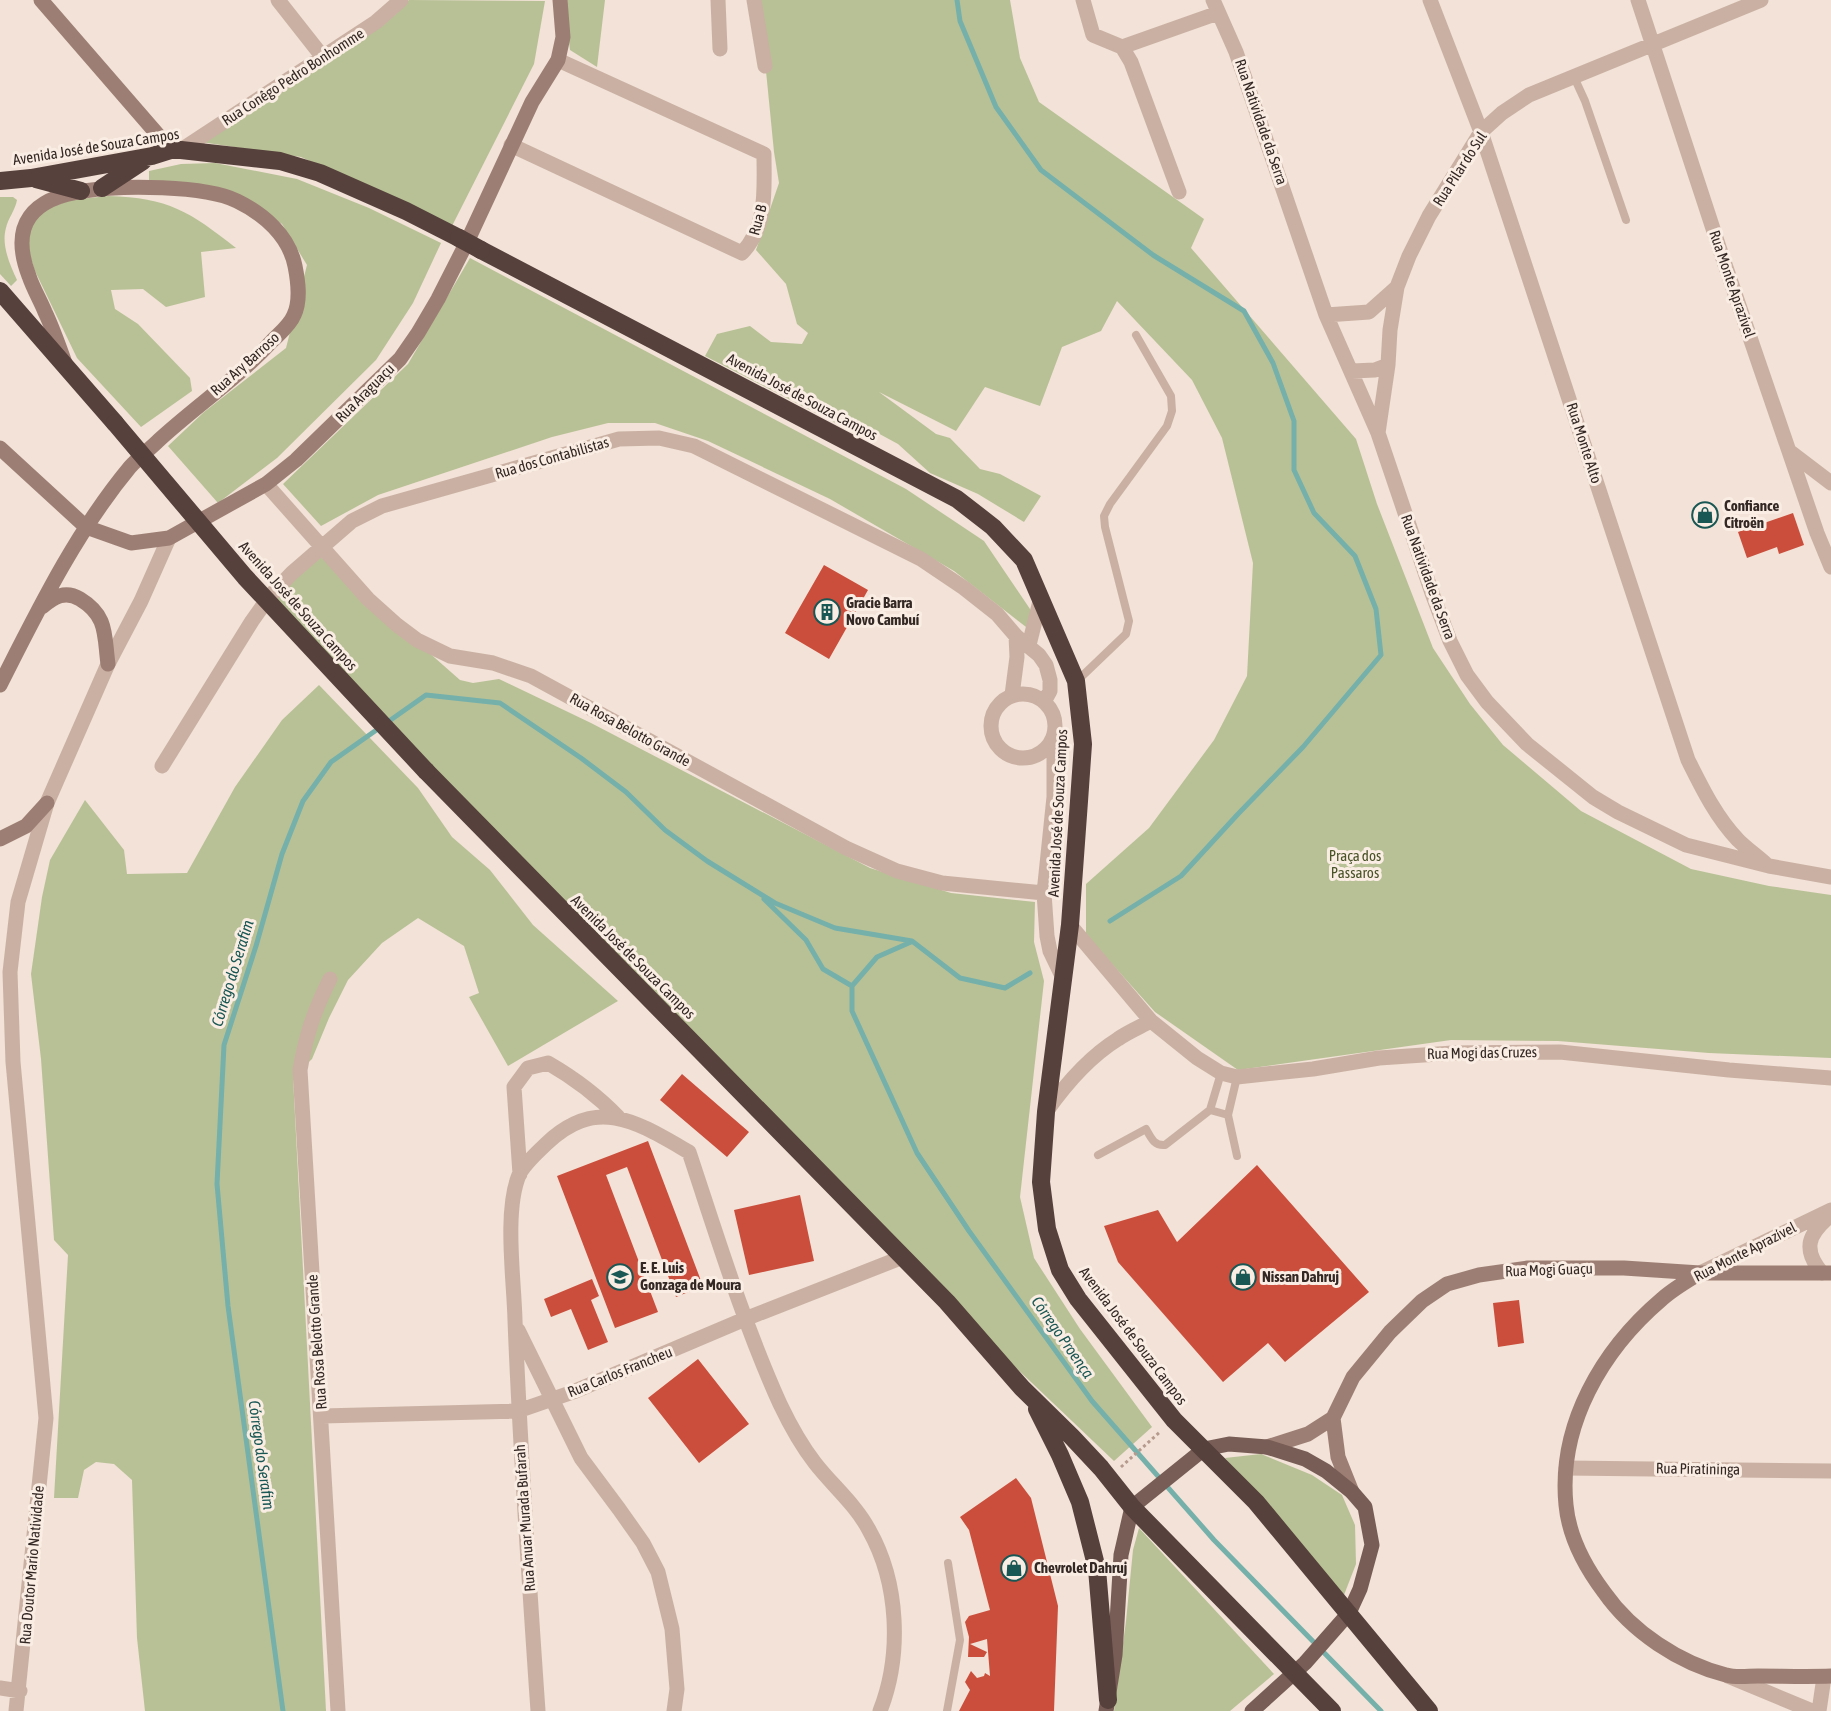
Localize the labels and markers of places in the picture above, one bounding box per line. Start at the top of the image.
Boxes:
place label: Confiance Citroën [1724,497,1779,531]
shop icon: Confiance Citroën [1690,500,1720,530]
place label: Gracie Barra Novo Cambuí [846,594,920,628]
building icon: Gracie Barra Novo Cambuí [812,597,842,627]
place label: E. E. Luis Gonzaga de Moura [640,1259,741,1293]
school or university icon: E. E. Luis Gonzaga de Moura [605,1262,635,1292]
shop icon: Nissan Dahruj [1228,1262,1258,1292]
place label: Nissan Dahruj [1262,1268,1339,1285]
shop icon: Chevrolet Dahruj [999,1553,1029,1583]
place label: Chevrolet Dahruj [1034,1559,1127,1576]

